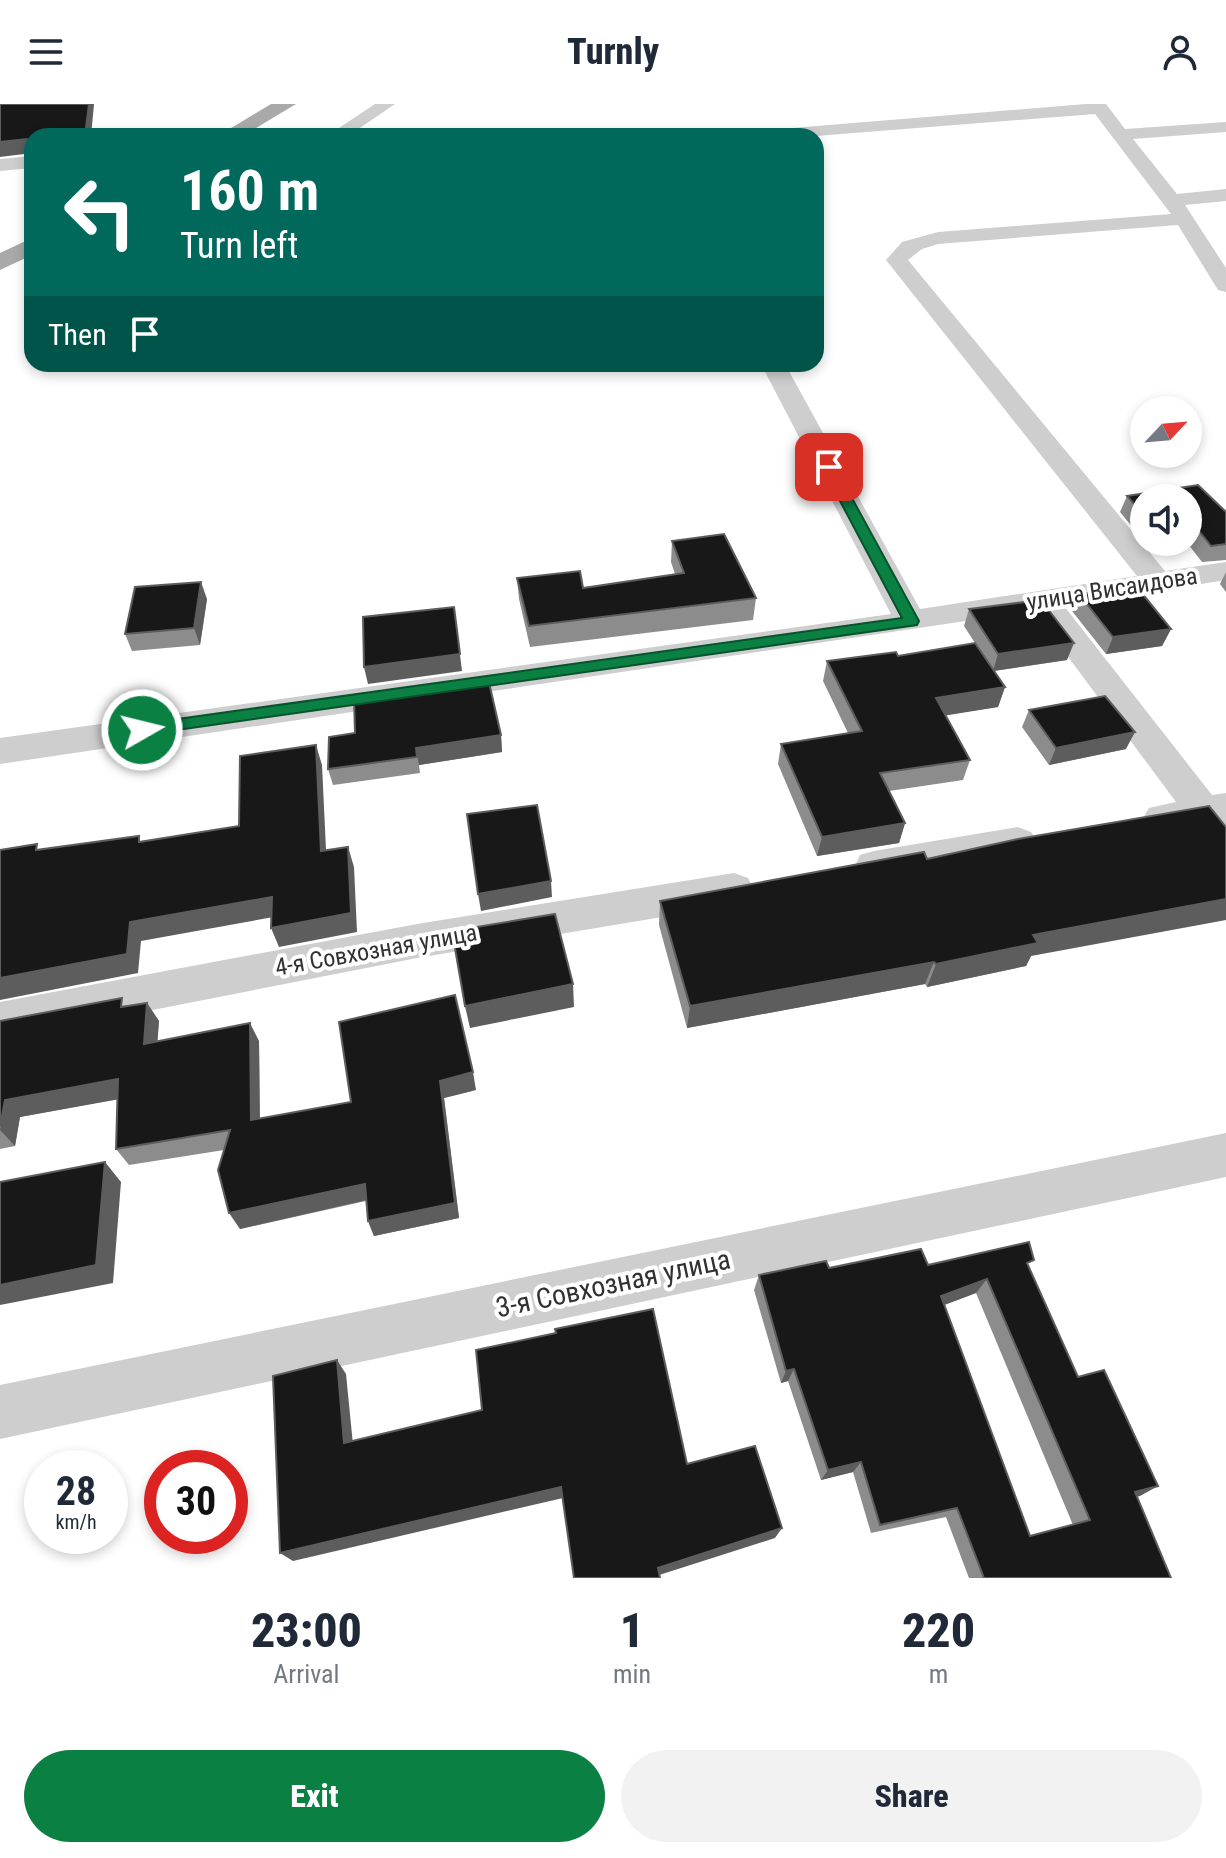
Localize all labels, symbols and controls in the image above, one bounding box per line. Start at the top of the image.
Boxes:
icon: menu [24,30,68,74]
icon: person [1158,30,1202,74]
text: Turnly [567,31,659,73]
text: 160 m [180,158,319,224]
icon: left [48,160,152,264]
text: Turn left [180,225,298,267]
icon: arrive [123,312,167,356]
text: Then [48,317,107,352]
north arrow [1130,396,1202,468]
map controls [1130,396,1202,556]
pin [795,433,863,501]
icon: arrive [807,445,851,489]
button: sound [1130,484,1202,556]
street label: улица Висаидова [1025,562,1199,616]
position arrow [100,688,184,772]
street label: 4-я Совхозная улица [273,918,479,982]
street label: 3-я Совхозная улица [493,1243,733,1324]
speed limit sign: 30 [144,1450,248,1554]
text: 28 [56,1468,96,1515]
text: km/h [55,1510,97,1534]
text: 23:00 [251,1602,362,1659]
text: 1 [620,1602,644,1659]
text: 220 [902,1602,975,1659]
text: Arrival [273,1659,340,1689]
text: min [613,1659,651,1689]
text: m [929,1659,948,1689]
button: Exit [24,1750,605,1842]
button: Share [621,1750,1202,1842]

